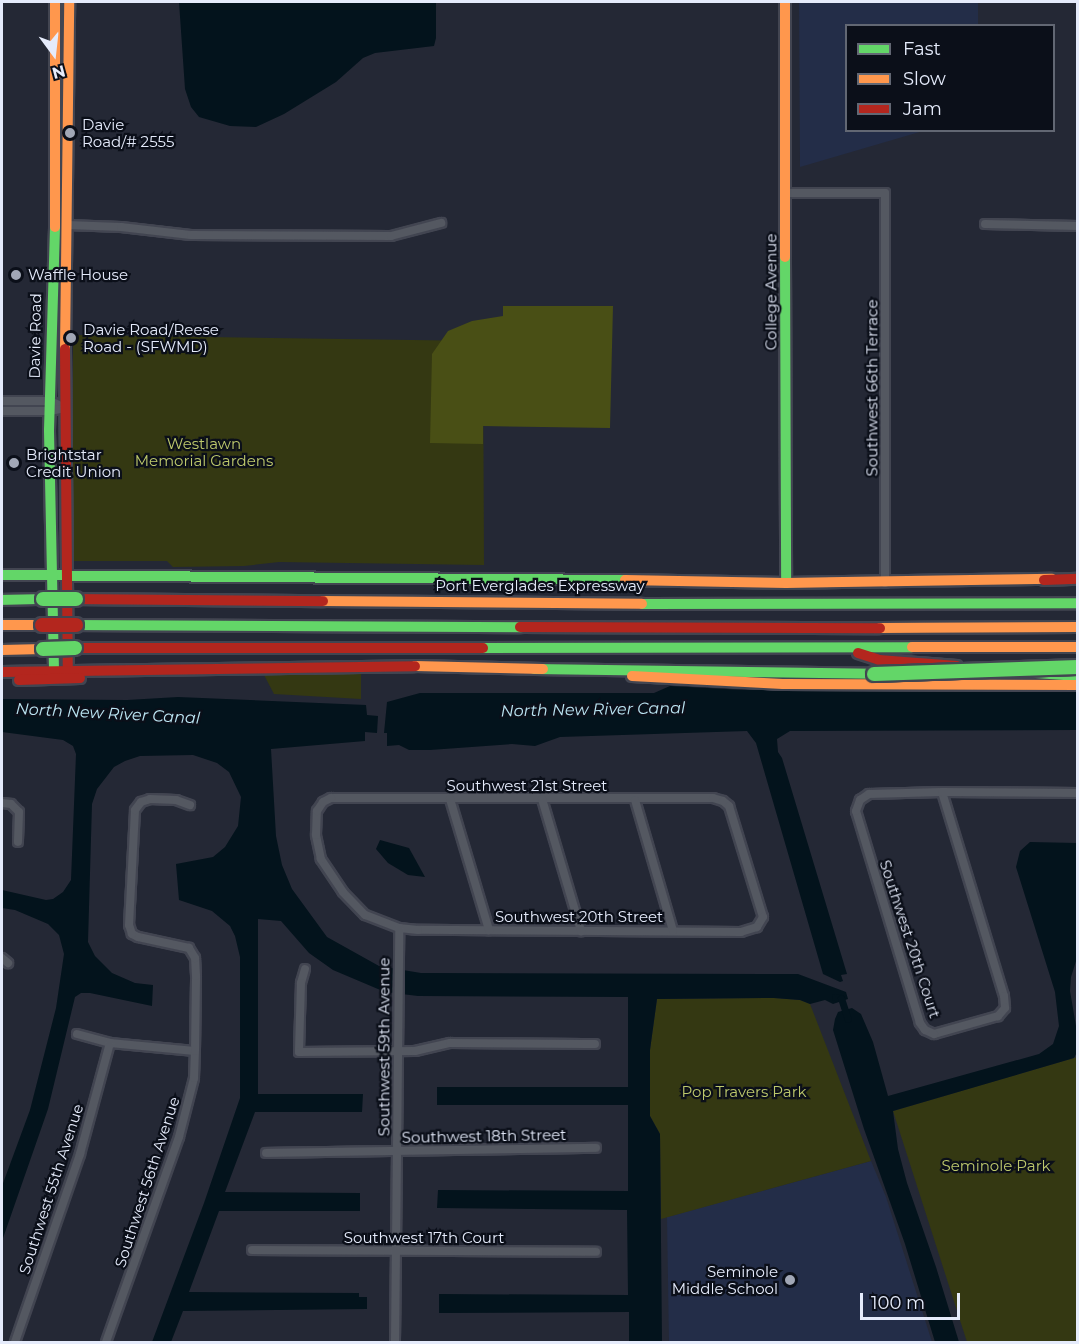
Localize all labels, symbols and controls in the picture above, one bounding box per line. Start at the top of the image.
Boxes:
north arrow [24,24,84,84]
legend [845,24,1055,132]
text: Fast [903,38,941,60]
text: N [50,61,67,83]
text: Slow [903,68,946,90]
text: Jam [903,98,942,120]
place label: Davie Road/# 2555 [82,115,174,150]
marker: Davie Road/# 2555 [63,126,77,140]
street label: College Avenue [762,234,780,350]
place label: Waffle House [28,266,128,284]
marker: Waffle House [9,268,23,282]
street label: Davie Road [25,293,45,379]
street label: Southwest 66th Terrace [863,300,881,476]
place label: Davie Road/Reese Road - (SFWMD) [83,320,219,355]
marker: Davie Road/Reese Road - (SFWMD) [64,331,78,345]
park label: Westlawn Memorial Gardens [135,434,273,469]
place label: Brightstar Credit Union [26,445,121,480]
marker: Brightstar Credit Union [7,456,21,470]
street label: Port Everglades Expressway [435,577,645,595]
water label: North New River Canal [501,699,685,721]
water label: North New River Canal [15,700,201,728]
street label: Southwest 21st Street [447,777,607,795]
street label: Southwest 20th Court [876,858,944,1020]
street label: Southwest 20th Street [495,908,663,926]
street label: Southwest 59th Avenue [375,958,393,1136]
park label: Pop Travers Park [681,1083,807,1101]
street label: Southwest 56th Avenue [111,1094,183,1270]
street label: Southwest 55th Avenue [15,1102,87,1276]
street label: Southwest 18th Street [402,1126,566,1146]
park label: Seminole Park [941,1157,1051,1175]
street label: Southwest 17th Court [344,1229,504,1247]
place label: Seminole Middle School [672,1262,778,1297]
marker: Seminole Middle School [783,1273,797,1287]
scale bar [863,1281,964,1319]
text: 100 m [871,1292,925,1314]

